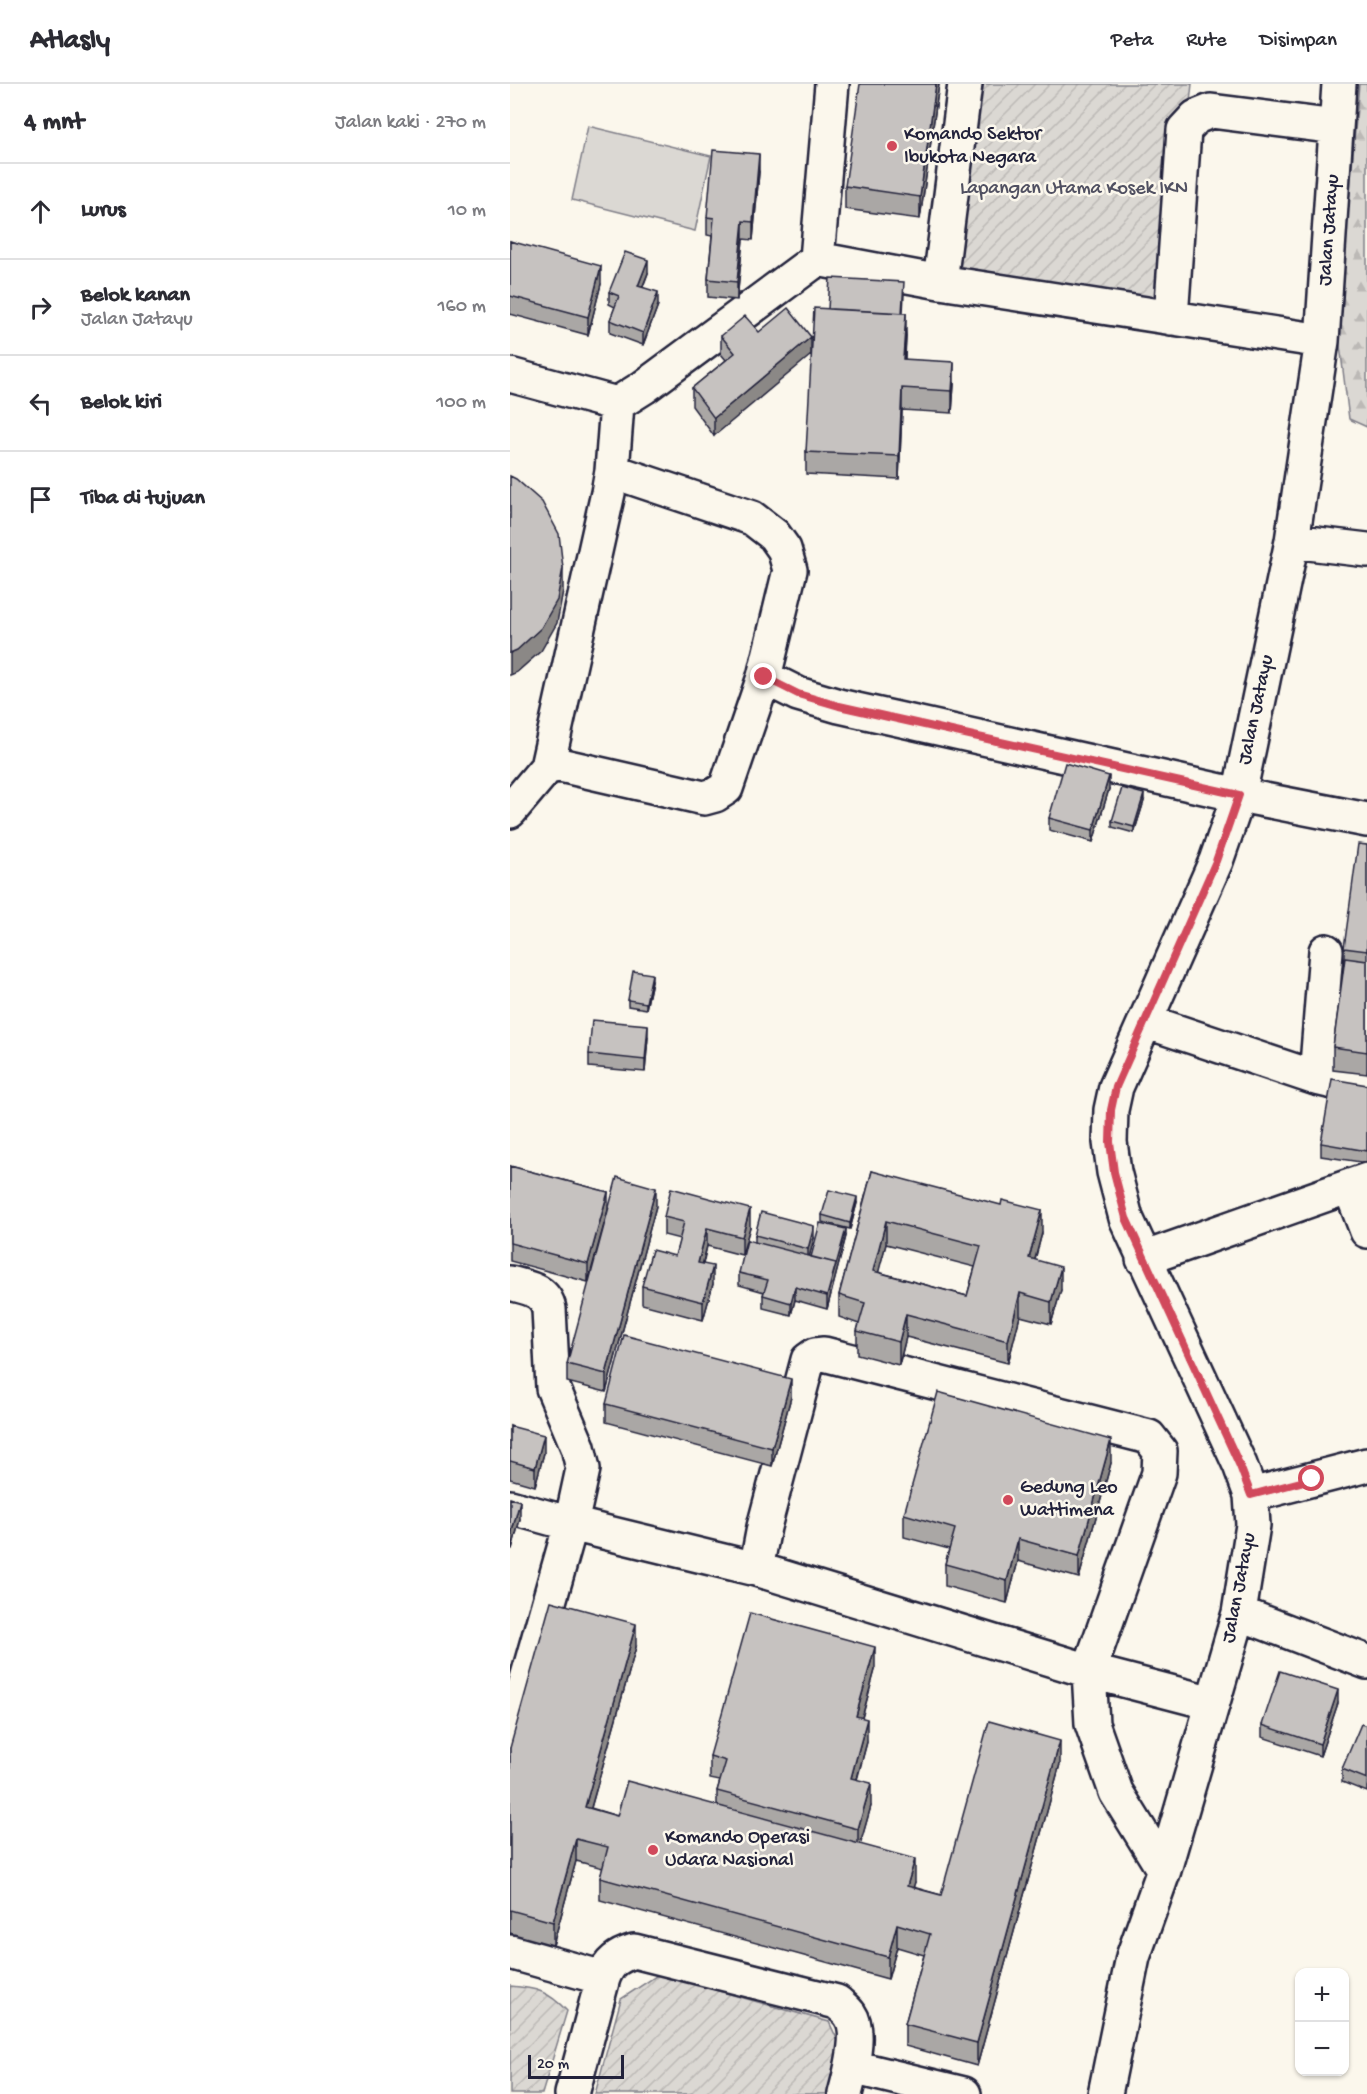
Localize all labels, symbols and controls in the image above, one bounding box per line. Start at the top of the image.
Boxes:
text: Atlasly [30,25,110,58]
text: Peta [1111,29,1153,54]
text: Rute [1186,29,1227,54]
text: Disimpan [1260,29,1337,54]
text: 4 mnt [24,108,84,139]
text: Jalan kaki · 270 m [335,112,486,135]
place label: Komando Sektor Ibukota Negara [904,124,1043,170]
marker: Komando Sektor Ibukota Negara [885,139,899,153]
street label: Jalan Jatayu [1315,173,1345,286]
park label: Lapangan Utama Kosek IKN [960,178,1188,201]
icon: ahead [24,195,57,228]
text: Lurus [81,198,126,224]
text: 10 m [448,200,486,223]
text: Belok kanan [81,283,190,309]
icon: right [24,291,57,324]
text: 160 m [437,296,486,319]
text: Jalan Jatayu [81,309,193,332]
icon: left [24,387,57,420]
text: Belok kiri [81,390,162,416]
text: 100 m [436,392,486,415]
icon: arrive [24,483,57,516]
text: Tiba di tujuan [81,486,205,512]
street label: Jalan Jatayu [1234,652,1280,767]
route end [750,663,776,689]
route start [1298,1465,1324,1491]
place label: Gedung Leo Wattimena [1020,1477,1118,1523]
marker: Gedung Leo Wattimena [1001,1493,1015,1507]
street label: Jalan Jatayu [1218,1530,1262,1645]
place label: Komando Operasi Udara Nasional [665,1827,810,1873]
marker: Komando Operasi Udara Nasional [646,1843,660,1857]
map controls [1295,1968,1349,2076]
button: + [1295,1968,1349,2022]
button: − [1295,2022,1349,2076]
scale bar [528,2052,624,2080]
text: 20 m [537,2056,569,2075]

